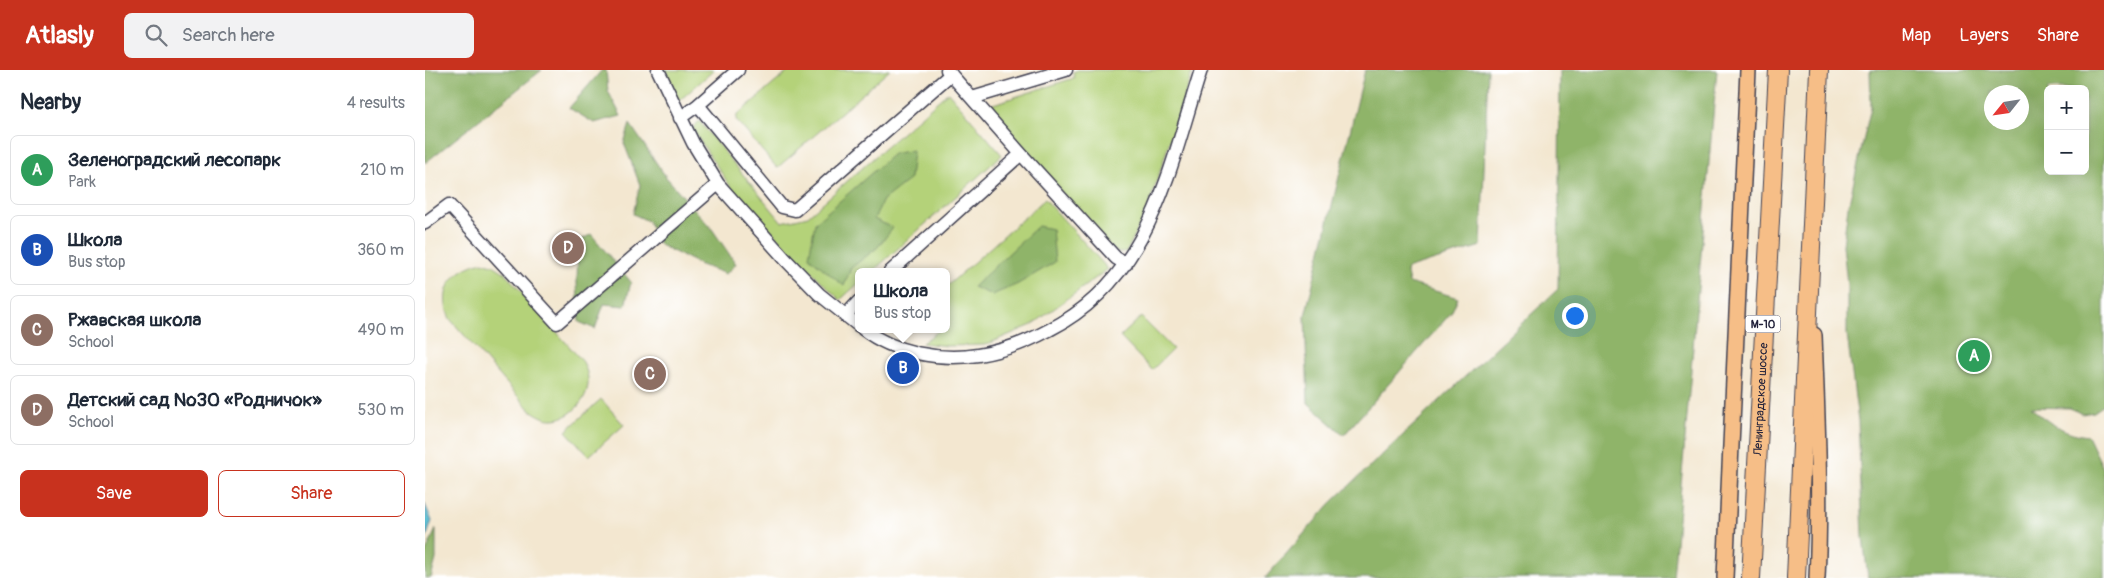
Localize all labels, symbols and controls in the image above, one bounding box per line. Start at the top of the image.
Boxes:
search box [124,13,474,58]
text: Atlasly [25,21,94,50]
icon: search [142,21,170,49]
text: Search here [182,23,275,47]
text: Map [1902,24,1931,47]
text: Layers [1959,24,2009,47]
text: Share [2037,24,2079,47]
north arrow [1984,85,2029,130]
map controls [2044,85,2089,175]
button: + [2044,85,2089,130]
text: Nearby [20,89,81,116]
text: 4 results [347,93,405,113]
button: − [2044,130,2089,175]
text: Зеленоградский лесопарк [68,148,281,172]
text: A [32,160,42,180]
text: 210 m [360,160,404,180]
text: Park [68,172,96,192]
text: Школа [68,228,122,252]
pin: D [552,229,584,267]
text: B [32,240,42,260]
text: 360 m [357,240,404,260]
text: Bus stop [68,252,126,272]
popup [855,268,950,333]
text: Школа [874,279,928,303]
text: Bus stop [874,303,931,323]
your location [1562,303,1588,329]
text: Ржавская школа [68,308,201,332]
road number: М-10 [1745,315,1781,332]
text: C [32,320,42,340]
text: 490 m [358,320,404,340]
text: School [68,332,114,352]
pin: A [1958,337,1990,375]
street label: Ленинградское шоссе [1750,342,1771,457]
pin: B [887,349,919,387]
pin: C [634,355,666,393]
text: Детский сад №30 «Родничок» [68,388,322,412]
text: D [32,400,42,420]
text: 530 m [358,400,404,420]
text: School [68,412,114,432]
button: Save [20,470,208,517]
button: Share [218,470,405,517]

